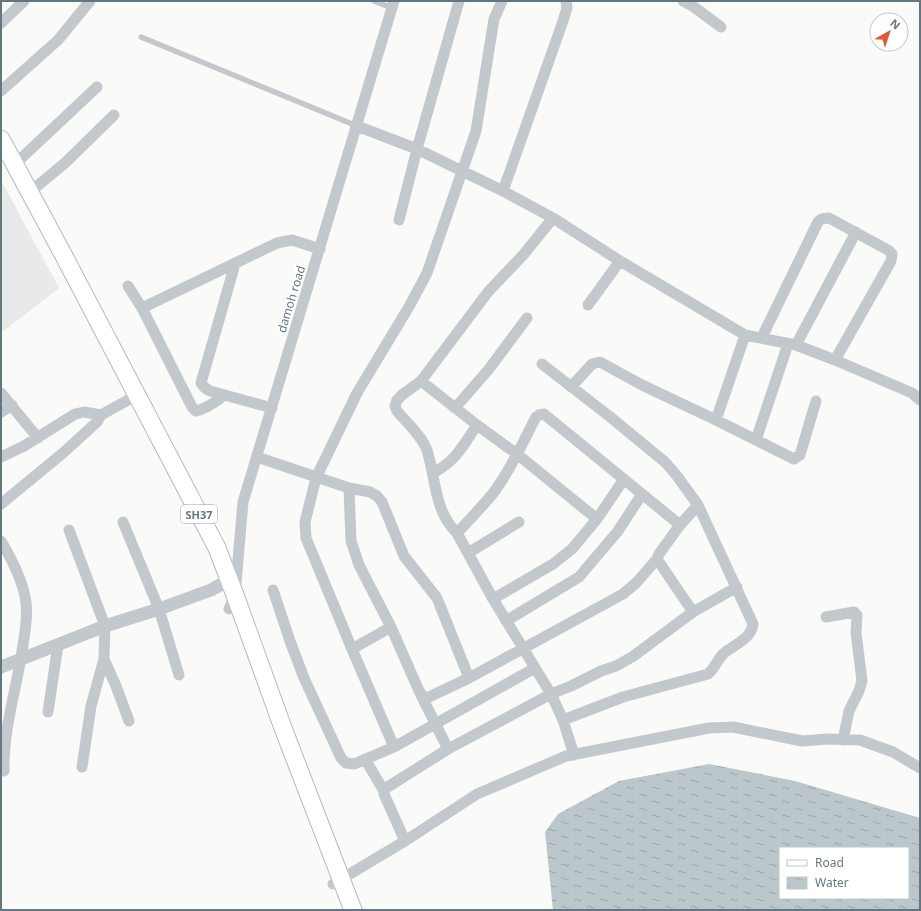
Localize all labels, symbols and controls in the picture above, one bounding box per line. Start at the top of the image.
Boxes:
north arrow [869,12,909,52]
text: N [887,15,904,32]
street label: damoh road [273,263,309,335]
road number: SH37 [181,505,217,523]
legend [779,847,909,899]
text: Road [815,854,844,871]
text: Water [815,874,849,891]

